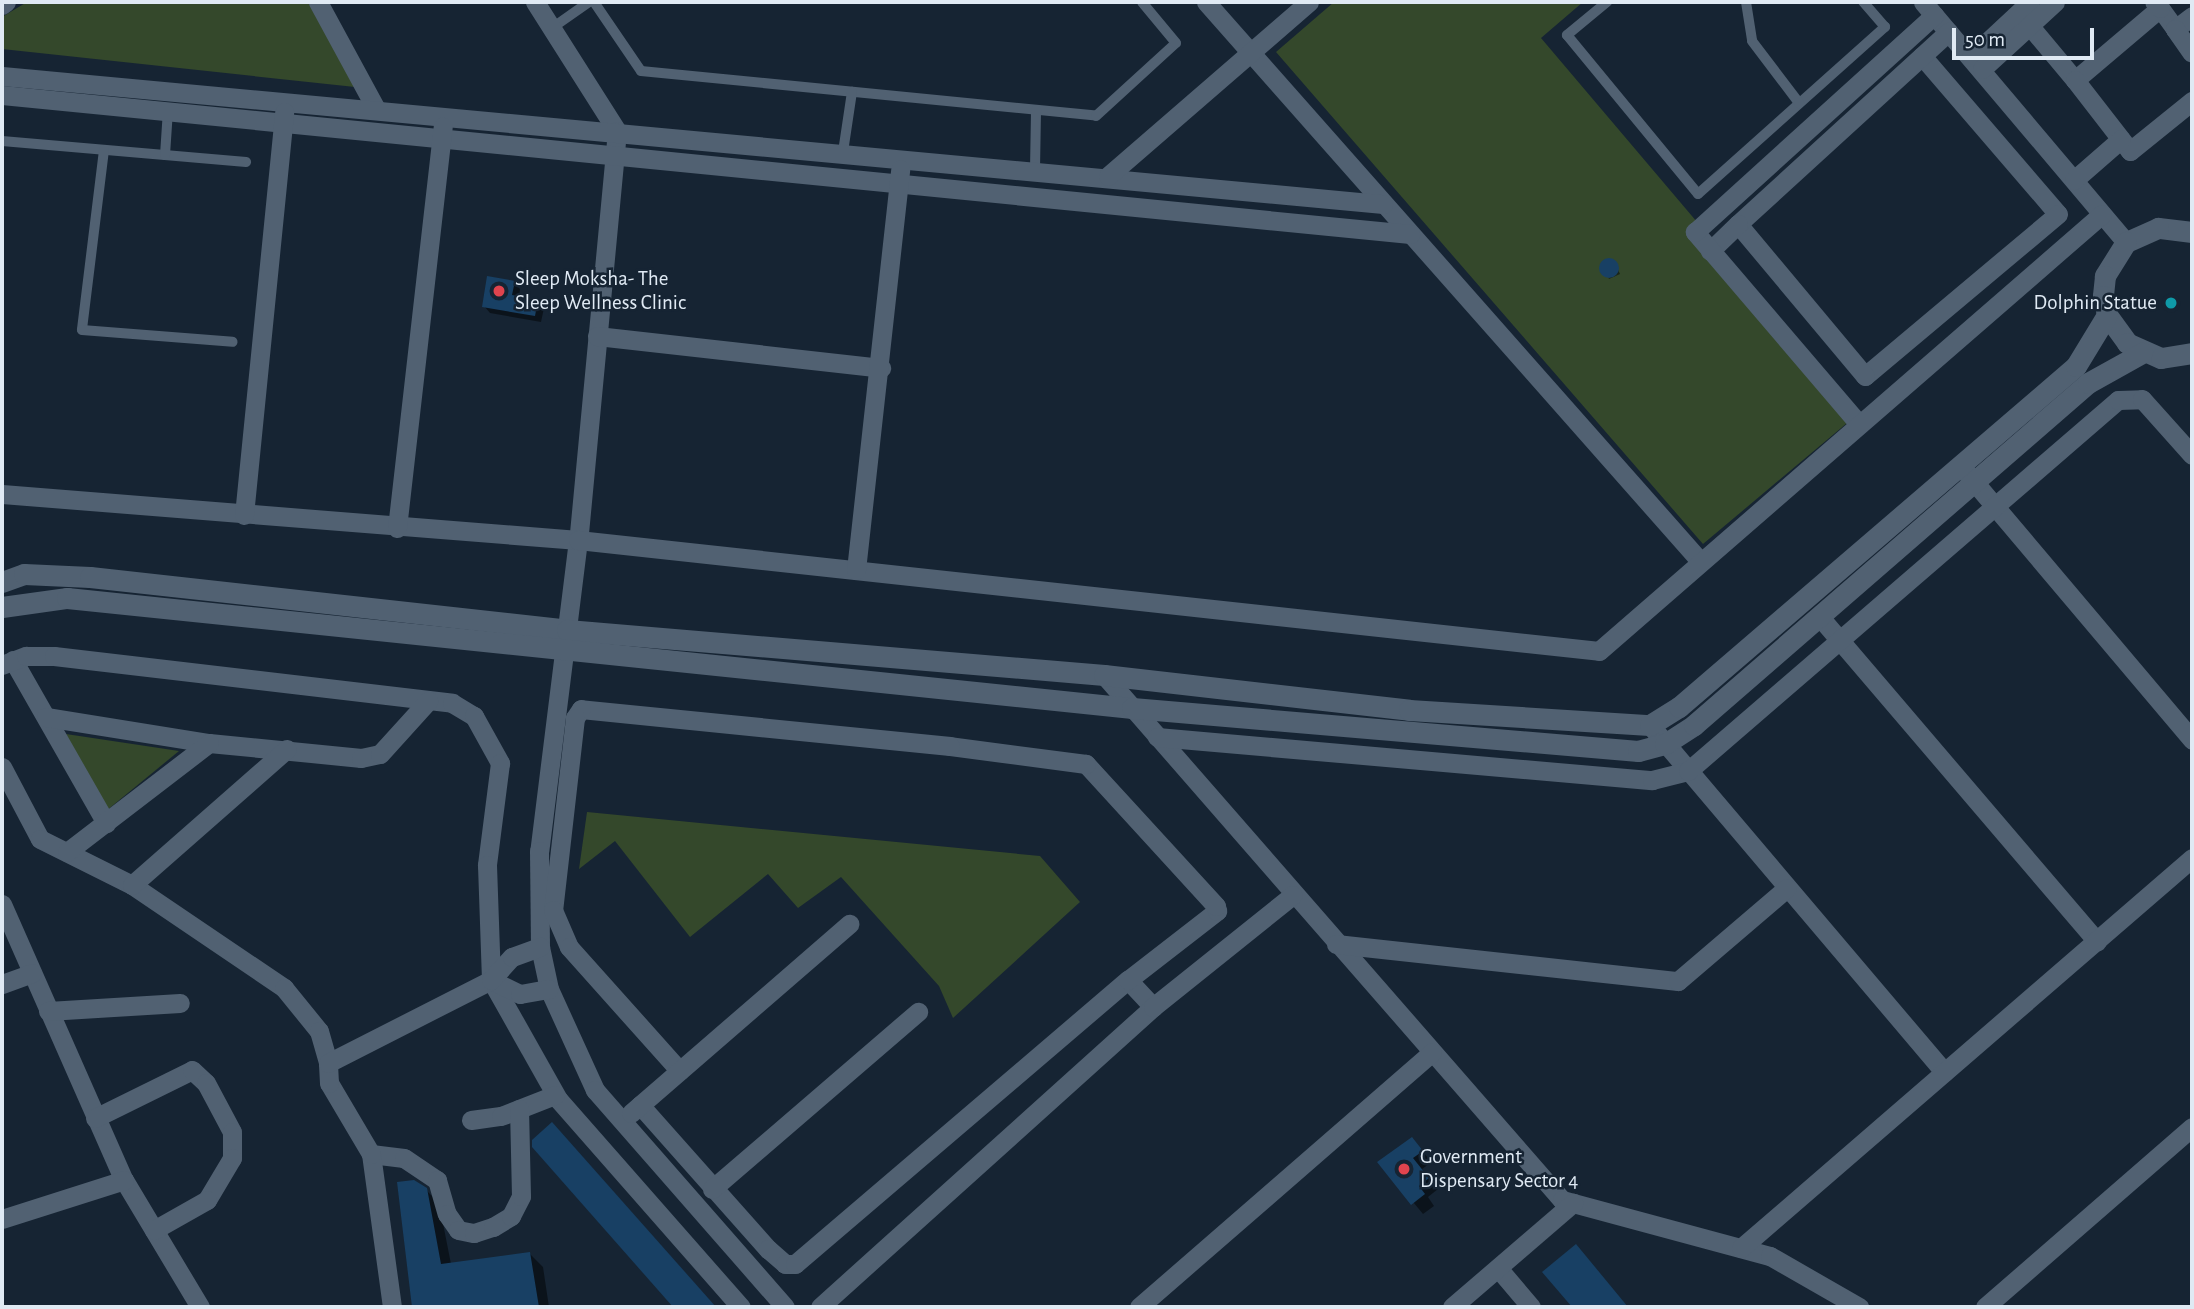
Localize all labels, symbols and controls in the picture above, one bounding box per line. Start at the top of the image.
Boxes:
scale bar [1956,14,2098,58]
text: 50 m [1965,29,2005,50]
place label: Sleep Moksha- The Sleep Wellness Clinic [515,266,686,316]
marker: Sleep Moksha- The Sleep Wellness Clinic [489,281,509,301]
place label: Dolphin Statue [2034,290,2157,316]
marker: Dolphin Statue [2163,295,2179,311]
place label: Government Dispensary Sector 4 [1420,1144,1578,1194]
marker: Government Dispensary Sector 4 [1394,1159,1414,1179]

